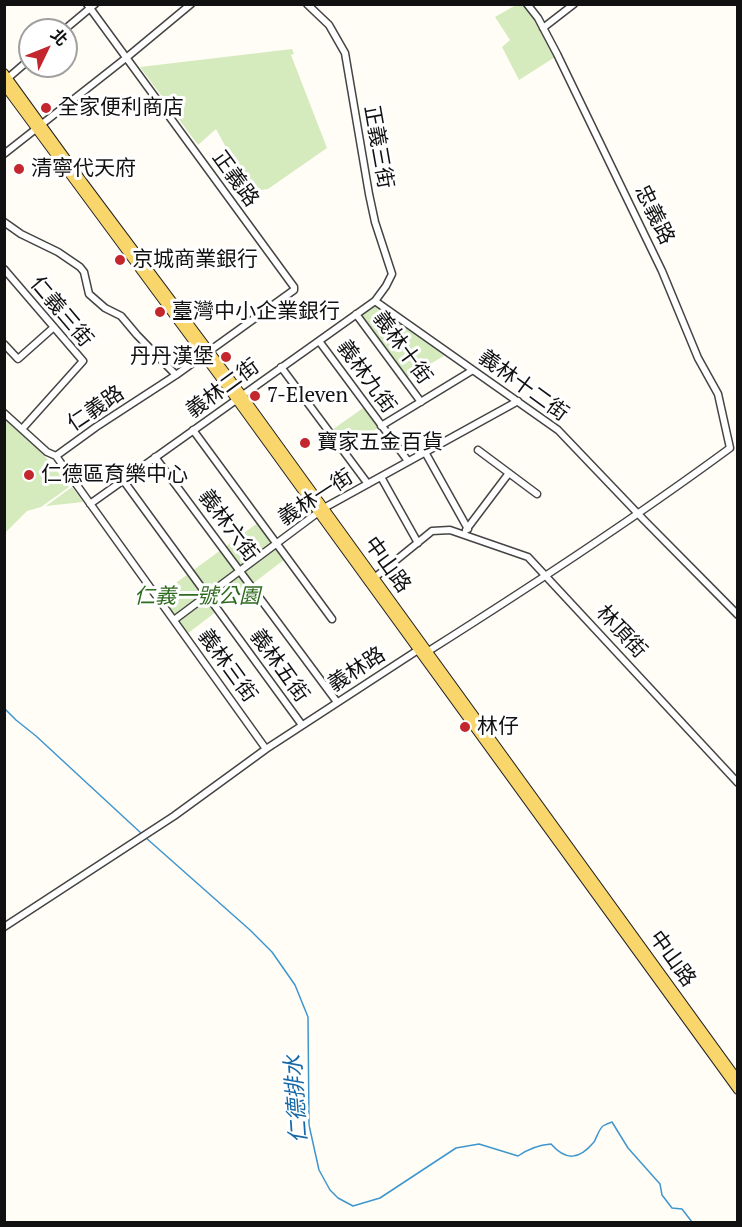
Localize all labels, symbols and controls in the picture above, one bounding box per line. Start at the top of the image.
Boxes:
north arrow [18,18,78,78]
text: 北 [46,24,73,50]
place label: 全家便利商店 [58,95,184,121]
marker: 全家便利商店 [39,101,53,115]
street label: 正義三街 [358,103,398,191]
street label: 正義路 [206,146,264,212]
place label: 清寧代天府 [31,156,136,182]
marker: 清寧代天府 [12,162,26,176]
street label: 忠義路 [629,181,679,249]
place label: 京城商業銀行 [132,247,258,273]
marker: 京城商業銀行 [113,253,127,267]
street label: 仁義三街 [24,272,98,352]
place label: 臺灣中小企業銀行 [172,299,340,325]
marker: 臺灣中小企業銀行 [153,305,167,319]
street label: 義林十街 [367,307,437,389]
street label: 義林九街 [331,336,401,418]
place label: 丹丹漢堡 [130,344,214,370]
street label: 義林十二街 [473,345,573,427]
marker: 丹丹漢堡 [219,350,233,364]
street label: 義林二街 [182,354,264,424]
street label: 仁義路 [63,381,129,437]
place label: 7-Eleven [267,383,348,409]
marker: 7-Eleven [248,389,262,403]
place label: 寶家五金百貨 [317,430,443,456]
marker: 寶家五金百貨 [298,436,312,450]
place label: 仁德區育樂中心 [41,462,188,488]
street label: 義林一街 [274,465,358,531]
marker: 仁德區育樂中心 [22,468,36,482]
street label: 義林六街 [193,485,263,567]
street label: 中山路 [358,532,416,598]
park label: 仁義一號公園 [134,584,260,610]
street label: 林頂街 [590,600,652,664]
street label: 義林三街 [192,625,262,707]
street label: 義林五街 [244,625,314,707]
street label: 義林路 [324,642,390,698]
place label: 林仔 [477,714,519,740]
marker: 林仔 [458,720,472,734]
street label: 中山路 [643,926,701,992]
water label: 仁德排水 [281,1054,313,1144]

